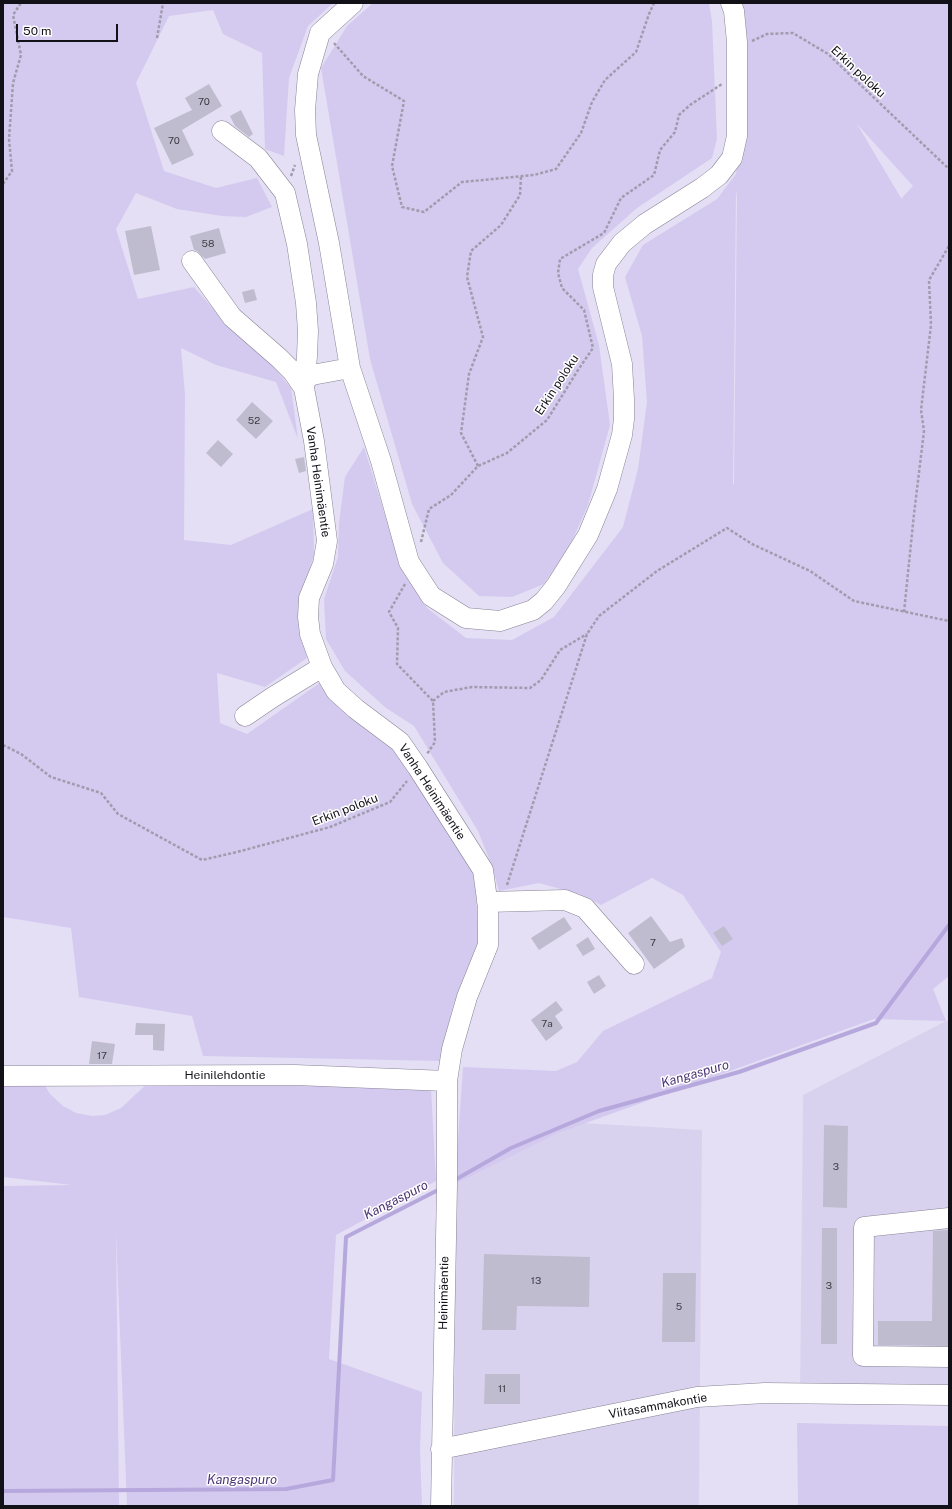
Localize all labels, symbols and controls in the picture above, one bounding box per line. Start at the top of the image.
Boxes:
scale bar [18,16,120,42]
text: 50 m [23,24,51,38]
street label: Erkin poloku [828,43,888,101]
house number: 70 [198,96,210,108]
house number: 70 [168,135,180,147]
house number: 58 [202,238,214,250]
street label: Erkin poloku [532,352,582,418]
house number: 52 [248,415,260,427]
street label: Vanha Heinimäentie [303,426,333,538]
street label: Vanha Heinimäentie [396,741,468,843]
street label: Erkin poloku [310,791,380,829]
house number: 7 [650,937,656,949]
house number: 7a [541,1018,553,1030]
house number: 17 [97,1050,107,1062]
water label: Kangaspuro [659,1057,731,1091]
street label: Heinilehdontie [184,1068,266,1082]
house number: 3 [833,1161,839,1173]
water label: Kangaspuro [361,1177,431,1223]
street label: Heinimäentie [436,1256,452,1330]
house number: 13 [531,1275,541,1287]
house number: 3 [826,1280,832,1292]
house number: 5 [676,1301,682,1313]
house number: 11 [498,1383,506,1395]
street label: Viitasammakontie [608,1390,708,1422]
water label: Kangaspuro [207,1472,277,1488]

